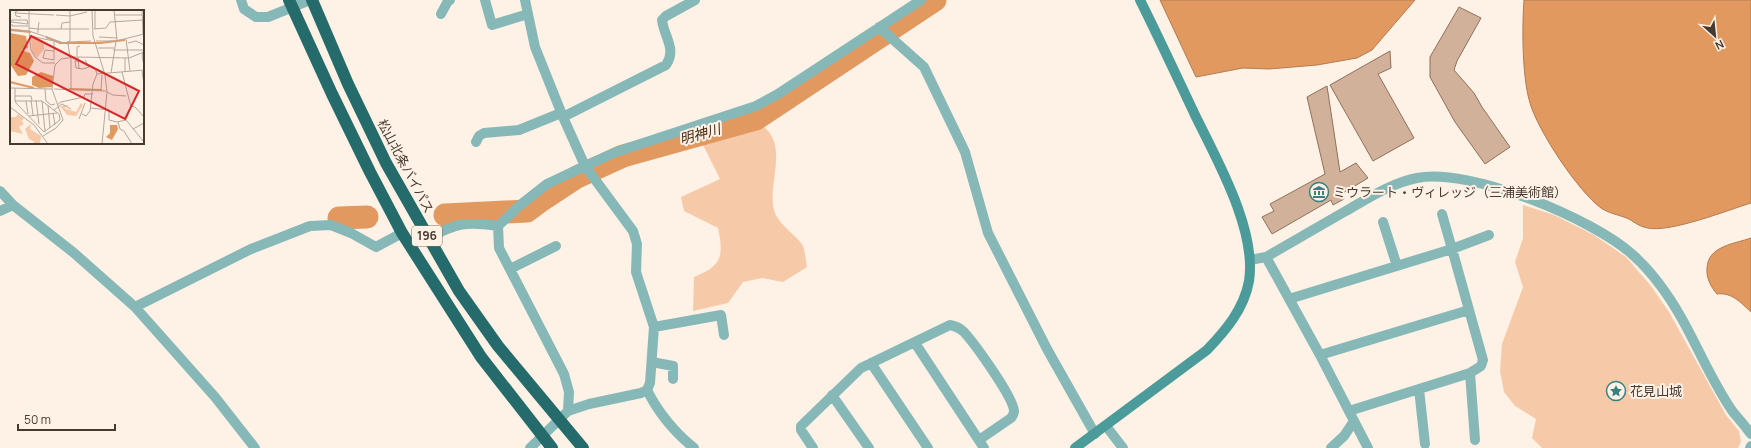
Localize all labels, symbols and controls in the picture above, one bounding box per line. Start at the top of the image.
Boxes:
inset map [10,10,144,144]
north arrow [1695,16,1735,56]
text: N [1713,37,1727,54]
street label: 松山北条バイパス [374,116,438,216]
water label: 明神川 [677,118,725,148]
museum icon: ミウラート・ヴィレッジ（三浦美術館） [1308,181,1330,203]
place label: ミウラート・ヴィレッジ（三浦美術館） [1333,183,1567,201]
road number: 196 [412,226,442,246]
place icon: 花見山城 [1605,380,1627,402]
place label: 花見山城 [1630,382,1682,400]
scale bar [18,406,115,432]
text: 50 m [24,411,51,428]

